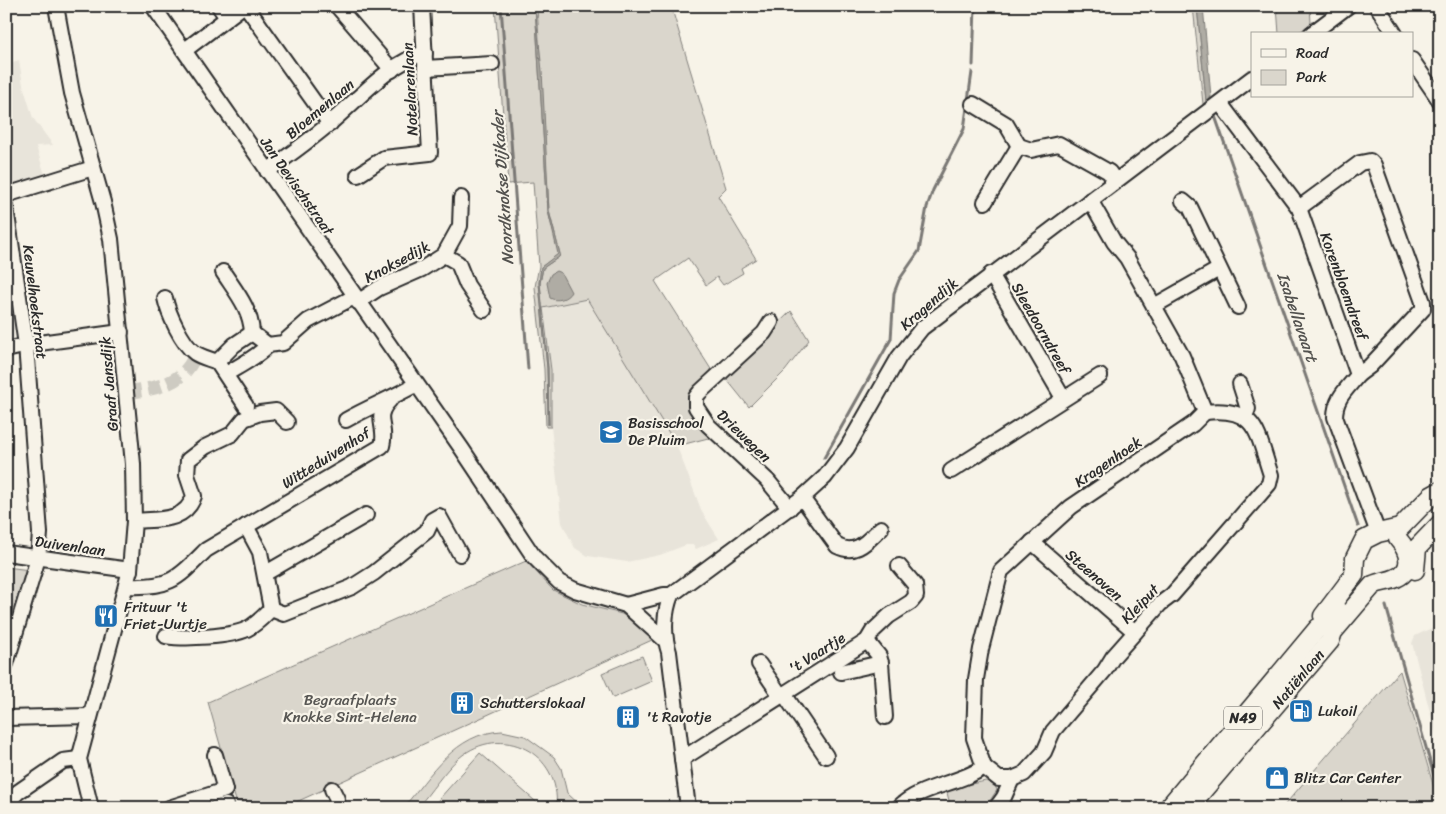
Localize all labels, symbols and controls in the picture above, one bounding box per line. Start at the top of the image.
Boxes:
legend [1251,32,1414,98]
text: Road [1296,40,1329,66]
street label: Notelarenlaan [395,42,425,136]
text: Park [1296,64,1327,90]
street label: Bloemenlaan [280,72,360,146]
water label: Noordknokse Dijkader [482,107,522,266]
street label: Jan Devischstraat [253,130,341,242]
street label: Korenbloemdreef [1312,228,1376,345]
street label: Knoksedijk [359,234,435,290]
street label: Keuvelhoekstraat [15,243,55,361]
water label: Isabellavaart [1268,268,1327,368]
street label: Kragendijk [894,271,964,337]
street label: Sleedoorndreef [1004,277,1079,381]
street label: Graaf Jansdijk [92,335,126,432]
street label: Driewegen [711,403,777,469]
place label: Basisschool De Pluim [628,410,704,453]
school or university icon: Basisschool De Pluim [598,419,624,445]
street label: Witteduivenhof [276,420,377,496]
street label: Kragenhoek [1069,430,1147,494]
street label: Duivenlaan [33,528,107,564]
street label: Steenoven [1059,542,1129,608]
street label: Kleiput [1114,577,1166,630]
place label: Frituur 't Friet-Uurtje [124,594,207,637]
restaurant icon: Frituur 't Friet-Uurtje [93,603,119,629]
street label: 't Vaartje [783,625,851,681]
street label: Natiënlaan [1265,643,1331,715]
park label: Begraafplaats Knokke Sint-Helena [283,687,417,730]
building icon: Schutterslokaal [449,690,475,716]
place label: Schutterslokaal [480,690,586,716]
fuel station icon: Lukoil [1288,698,1314,724]
place label: Lukoil [1318,698,1358,724]
building icon: 't Ravotje [615,704,641,730]
place label: 't Ravotje [646,704,711,730]
road number: N49 [1224,706,1262,730]
shop icon: Blitz Car Center [1264,765,1290,791]
place label: Blitz Car Center [1294,765,1401,791]

